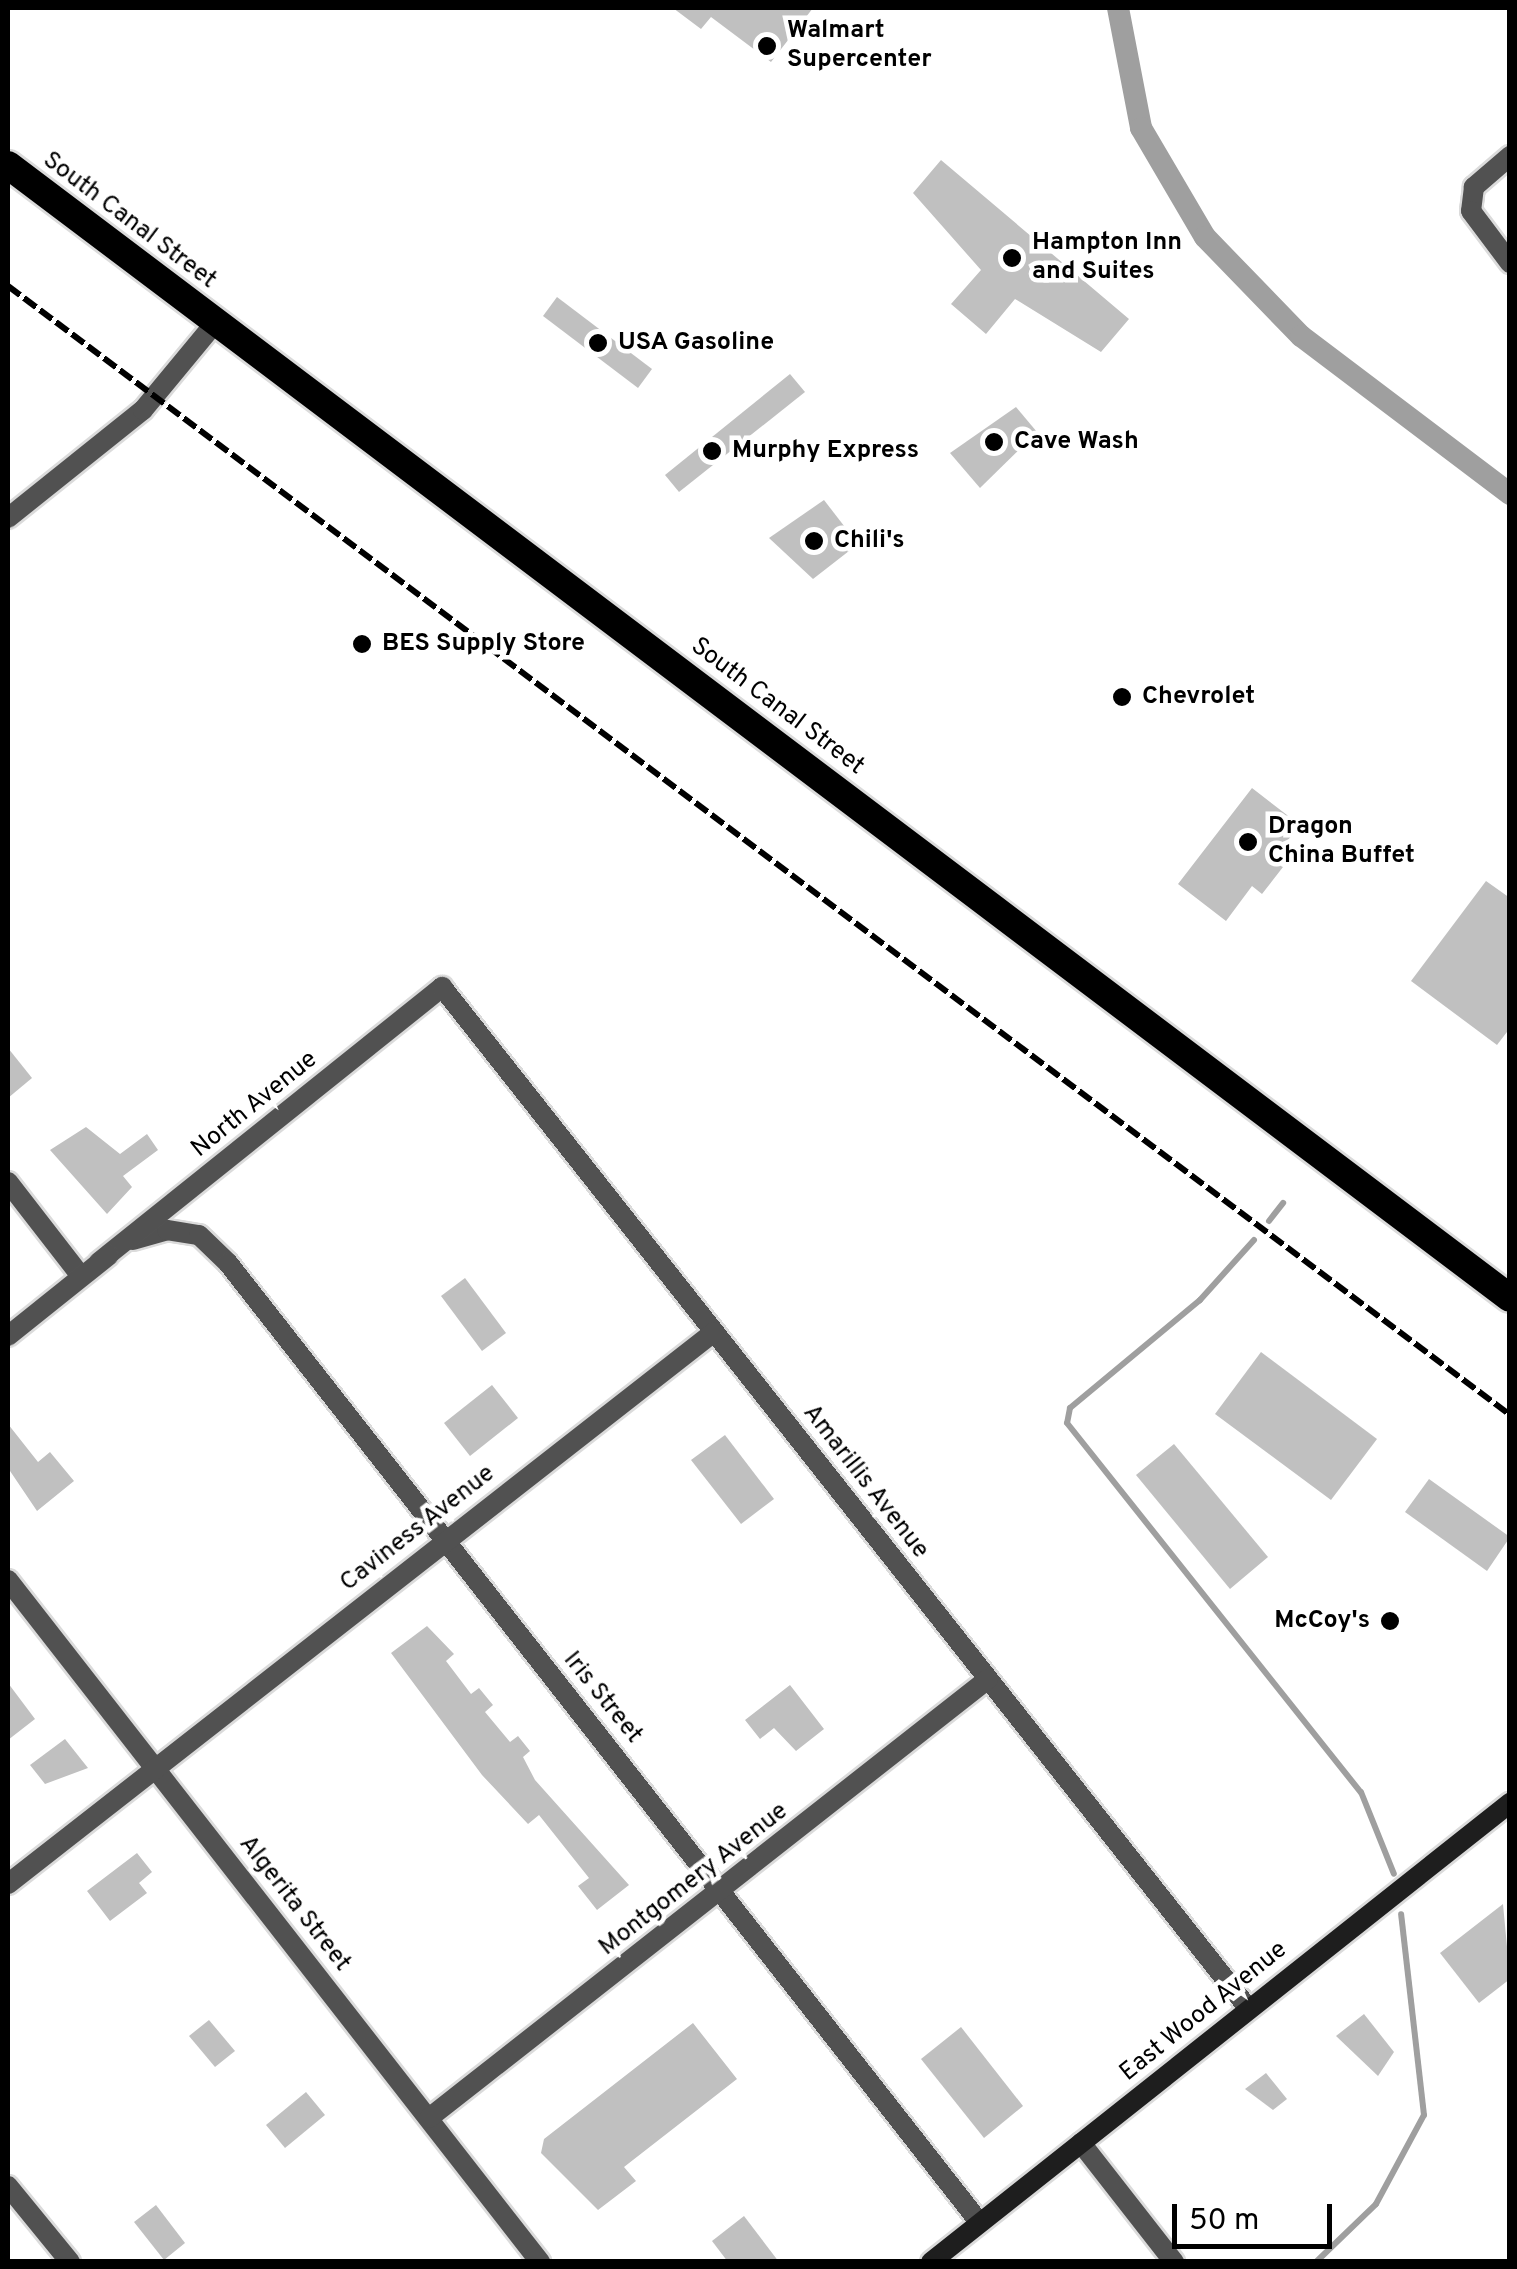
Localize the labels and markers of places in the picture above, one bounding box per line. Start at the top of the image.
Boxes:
place label: Walmart Supercenter [787,17,932,76]
marker: Walmart Supercenter [756,35,778,57]
place label: Hampton Inn and Suites [1032,229,1182,288]
marker: Hampton Inn and Suites [1001,247,1023,269]
place label: USA Gasoline [618,328,775,358]
marker: USA Gasoline [587,332,609,354]
place label: Cave Wash [1014,427,1139,457]
marker: Cave Wash [983,431,1005,453]
place label: Murphy Express [732,436,919,466]
marker: Murphy Express [701,440,723,462]
place label: Chili's [834,526,905,556]
marker: Chili's [803,530,825,552]
place label: BES Supply Store [382,629,585,659]
marker: BES Supply Store [351,633,373,655]
place label: Chevrolet [1142,682,1255,712]
marker: Chevrolet [1111,686,1133,708]
place label: Dragon China Buffet [1268,813,1415,872]
marker: Dragon China Buffet [1237,831,1259,853]
place label: McCoy's [1274,1606,1370,1636]
marker: McCoy's [1379,1610,1401,1632]

